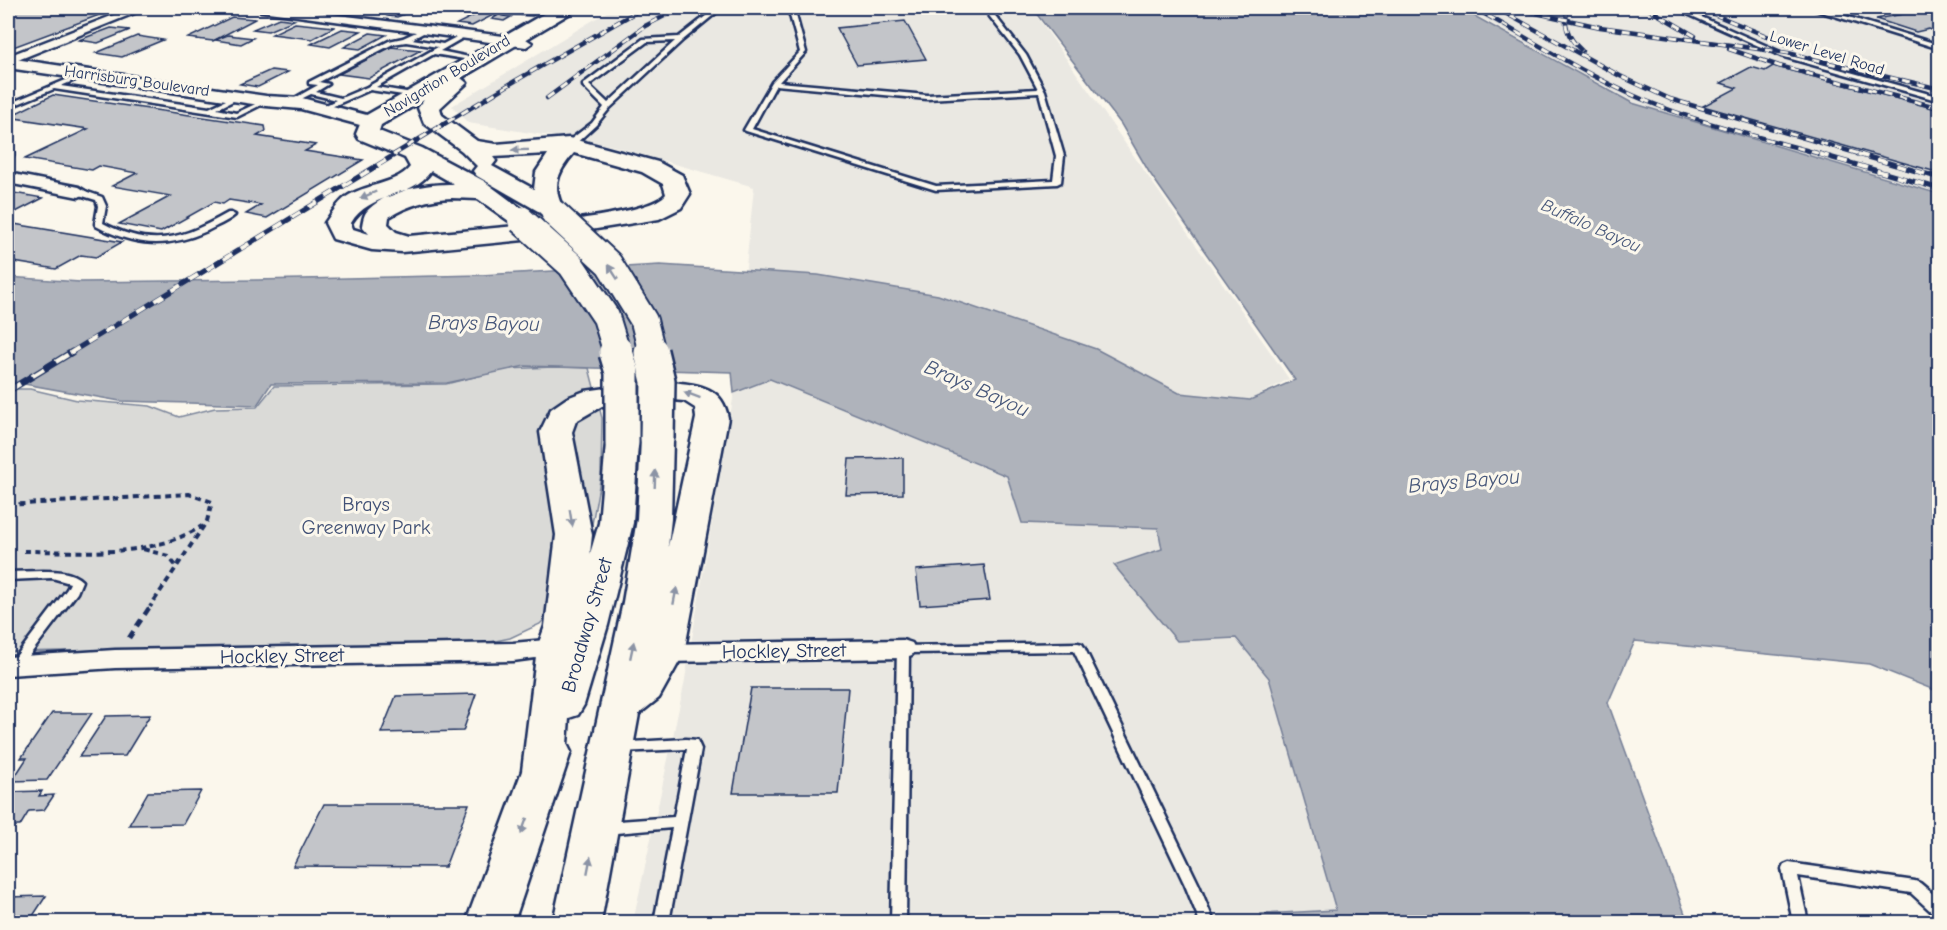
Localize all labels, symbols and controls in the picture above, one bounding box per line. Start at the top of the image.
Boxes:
street label: Lower Level Road [1768,27,1886,79]
street label: Navigation Boulevard [381,31,513,121]
street label: Harrisburg Boulevard [63,62,211,100]
one-way arrow [510,146,529,155]
one-way arrow [358,190,376,200]
water label: Buffalo Bayou [1538,195,1644,257]
one-way arrow [607,264,619,280]
water label: Brays Bayou [428,310,540,336]
water label: Brays Bayou [921,354,1033,422]
one-way arrow [683,390,701,400]
water label: Brays Bayou [1407,464,1521,498]
one-way arrow [651,470,660,489]
park label: Brays Greenway Park [302,493,431,539]
one-way arrow [567,508,576,527]
street label: Broadway Street [557,554,618,695]
one-way arrow [671,587,681,605]
street label: Hockley Street [722,638,848,664]
one-way arrow [628,640,637,659]
street label: Hockley Street [220,643,346,669]
one-way arrow [518,817,528,835]
one-way arrow [585,855,594,874]

